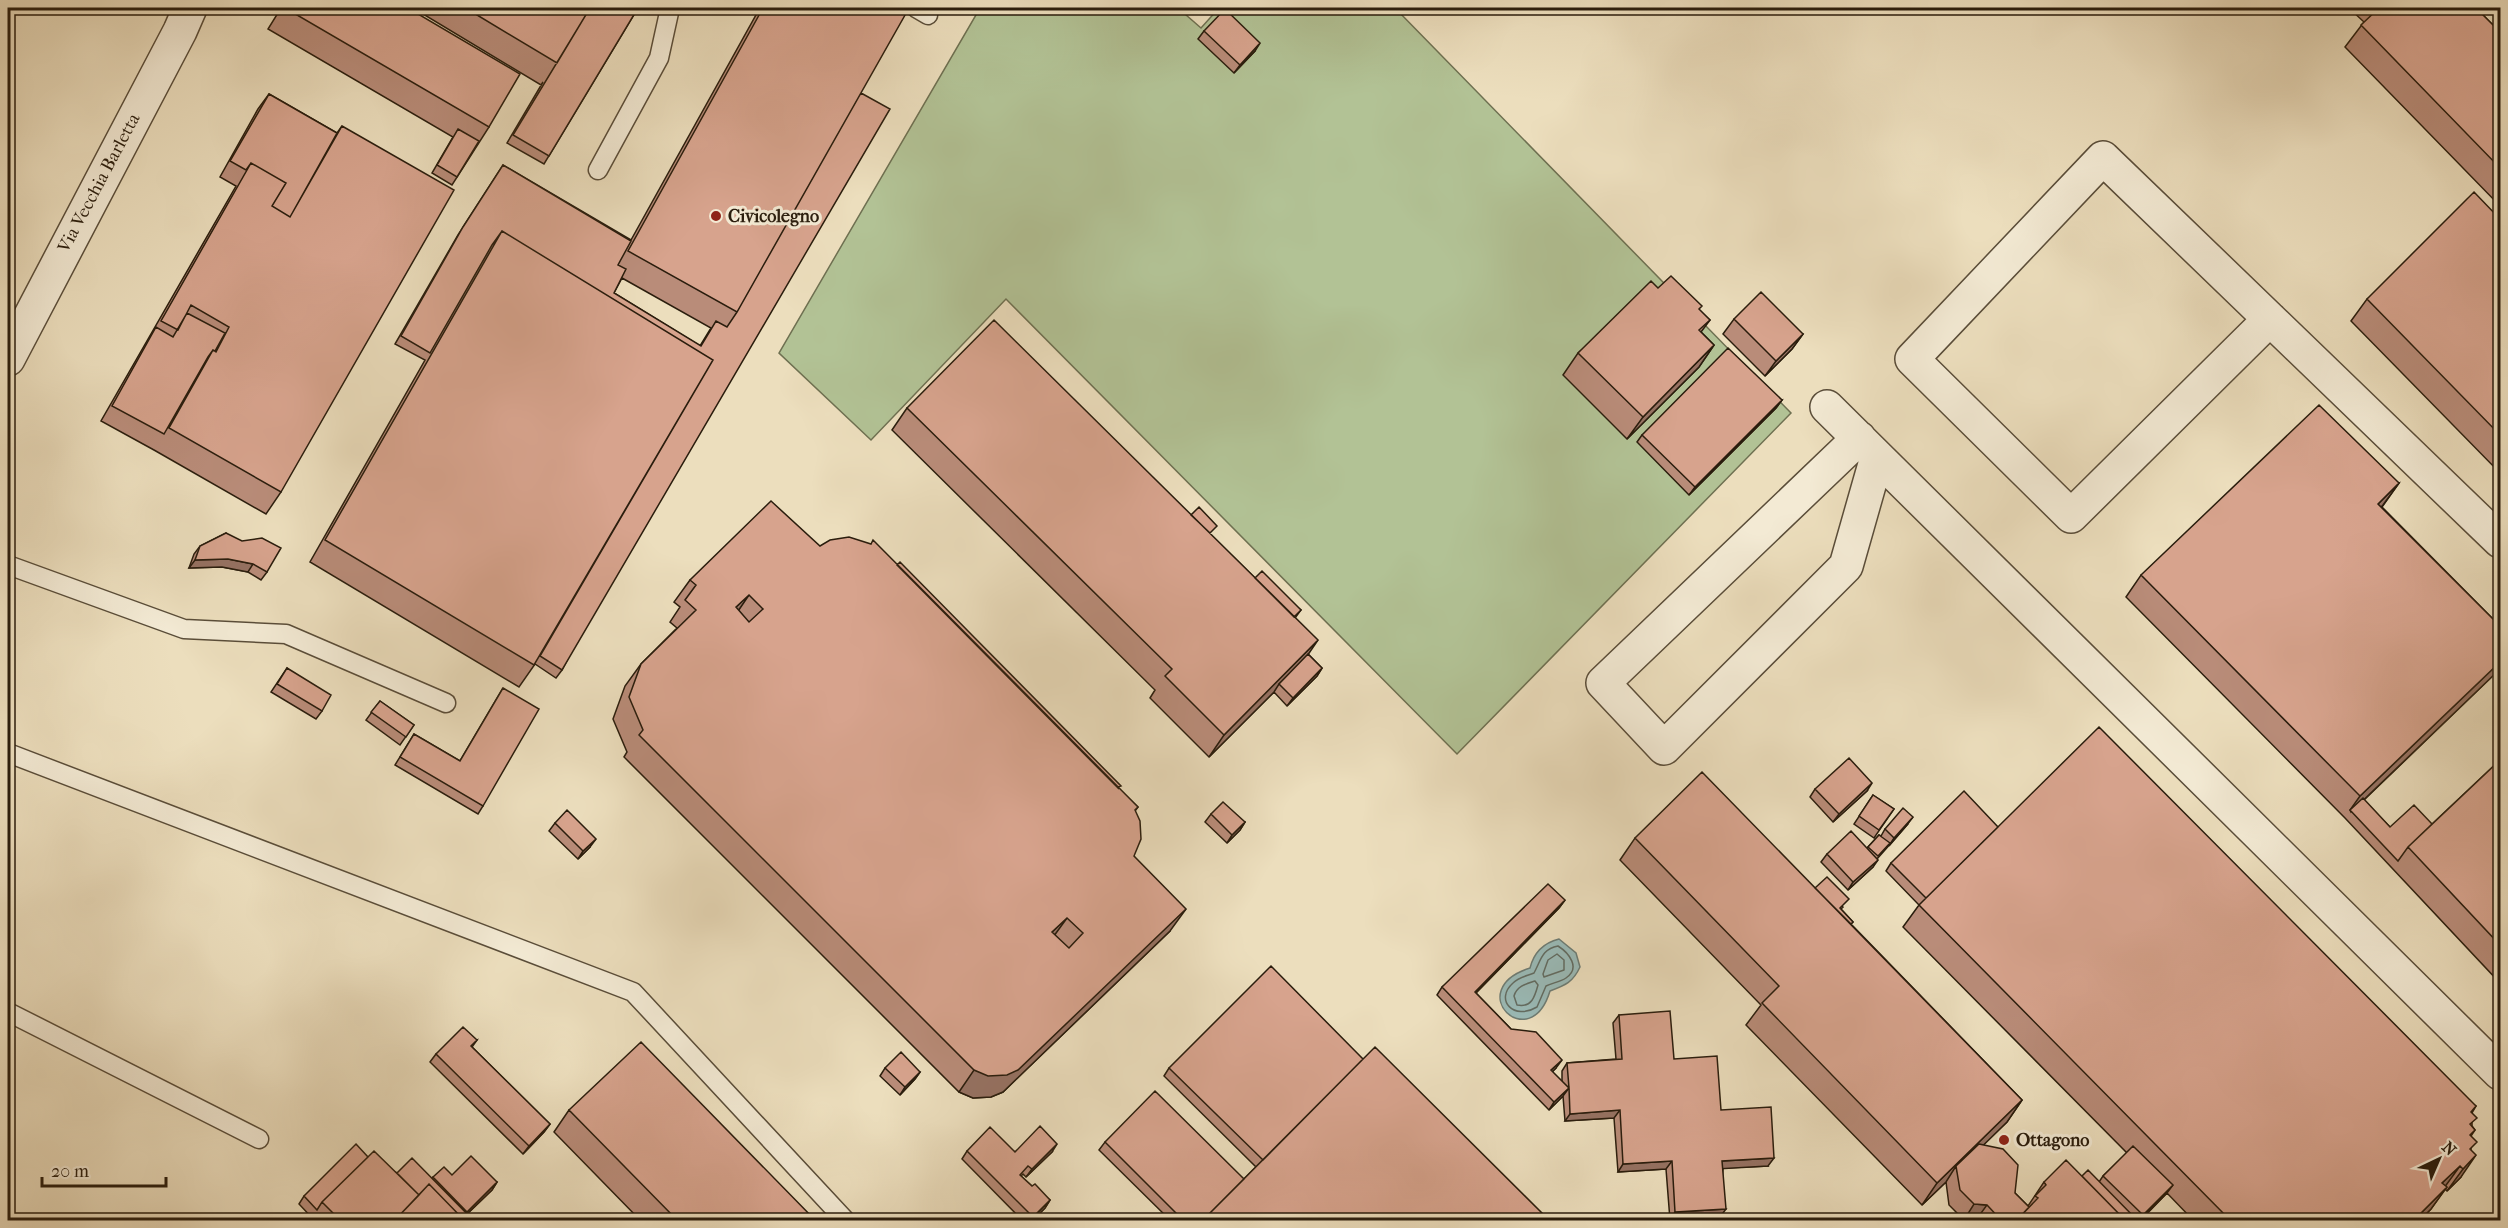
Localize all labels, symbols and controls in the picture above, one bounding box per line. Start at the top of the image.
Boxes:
street label: Via Vecchia Barletta [53,109,145,257]
place label: Civicolegno [728,206,819,227]
marker: Civicolegno [709,209,723,223]
north arrow [2409,1129,2469,1189]
place label: Ottagono [2016,1130,2090,1151]
marker: Ottagono [1997,1133,2011,1147]
text: N [2438,1138,2461,1160]
scale bar [42,1150,166,1188]
text: 20 m [51,1161,89,1182]

